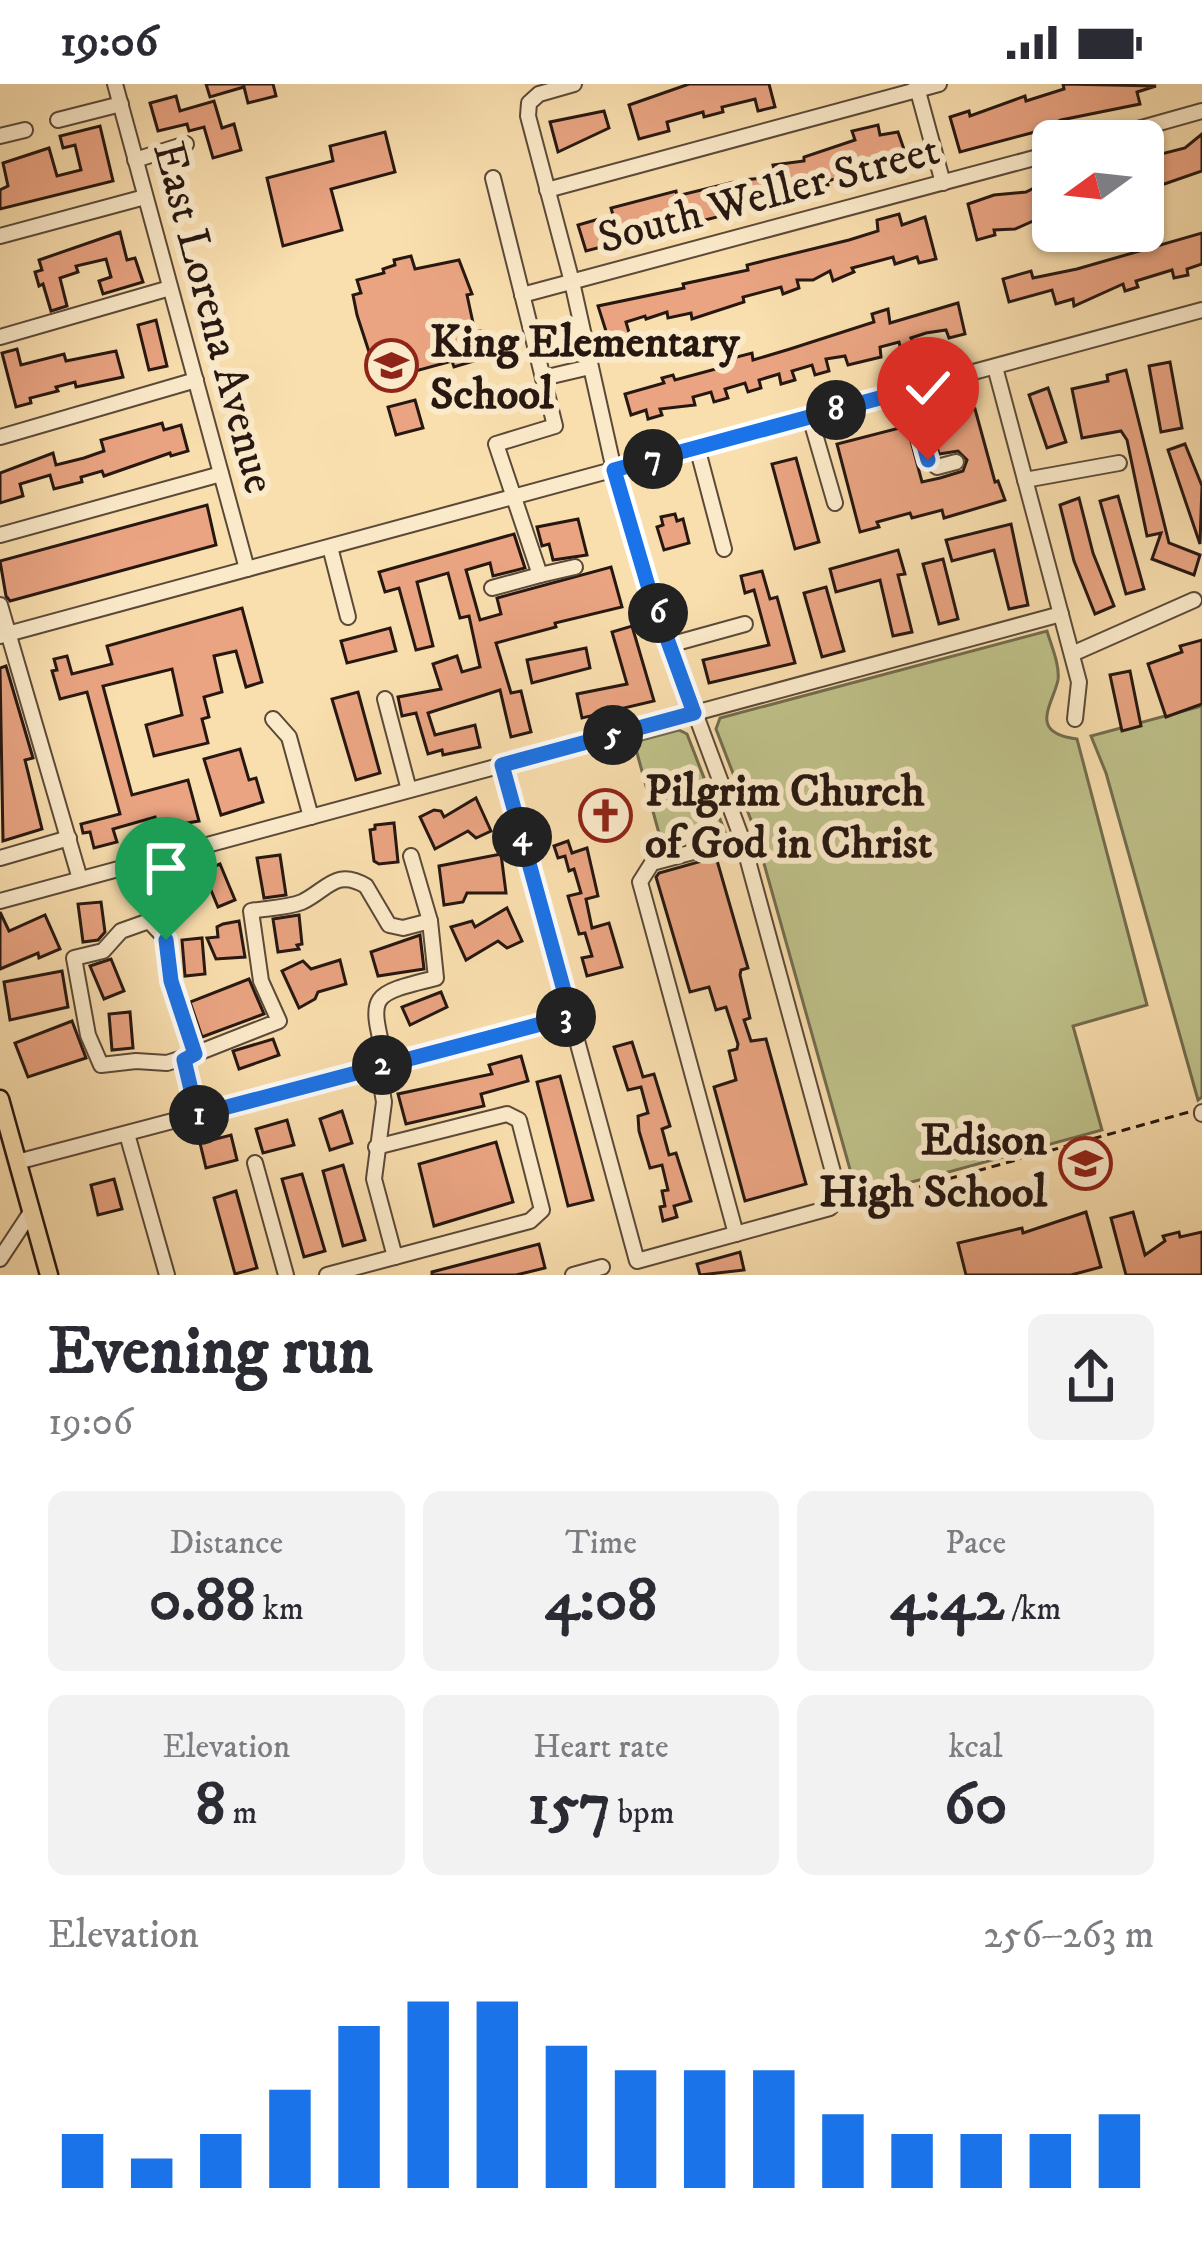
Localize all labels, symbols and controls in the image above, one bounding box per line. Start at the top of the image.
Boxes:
text: 19:06 [60,14,158,70]
north arrow [1032,120,1164,252]
map controls [1032,120,1164,252]
street label: South Weller Street [592,122,945,267]
street label: East Lorena Avenue [139,136,287,500]
place label: King Elementary School [430,315,741,423]
pin [877,337,979,460]
school or university icon: King Elementary School [363,338,419,394]
icon: check [895,355,961,421]
pin: 8 [806,380,866,440]
text: 8 [828,389,844,430]
pin: 7 [623,429,683,489]
text: 7 [644,438,662,479]
pin: 6 [628,583,688,643]
text: 6 [649,592,667,633]
pin: 5 [583,705,643,765]
text: 5 [605,714,621,755]
place label: Pilgrim Church of God in Christ [645,764,933,872]
church icon: Pilgrim Church of God in Christ [578,787,634,843]
pin: 4 [492,807,552,867]
text: 4 [513,816,532,857]
pin [115,817,217,940]
icon: arrive [133,835,199,901]
pin: 3 [536,987,596,1047]
text: 3 [560,996,572,1037]
pin: 2 [352,1035,412,1095]
text: 2 [374,1044,390,1085]
pin: 1 [169,1085,229,1145]
text: 1 [193,1094,205,1135]
place label: Edison High School [819,1113,1047,1221]
school or university icon: Edison High School [1058,1136,1114,1192]
text: Evening run [48,1312,373,1394]
button: share [1028,1314,1154,1440]
text: 19:06 [48,1398,133,1447]
text: Distance [169,1523,283,1564]
text: Time [565,1523,637,1564]
text: Pace [945,1523,1006,1564]
text: 0.88 [149,1564,255,1639]
text: 4:08 [545,1564,657,1639]
text: 4:42 [890,1564,1004,1639]
text: km [255,1589,304,1630]
text: /km [1004,1589,1061,1630]
text: Elevation [162,1727,290,1768]
text: Heart rate [533,1727,669,1768]
text: kcal [949,1727,1003,1768]
text: 8 [195,1768,225,1843]
text: 157 [528,1768,611,1843]
text: 60 [944,1768,1007,1843]
text: m [225,1793,257,1834]
text: bpm [611,1793,674,1834]
text: Elevation [48,1911,199,1960]
text: 256–263 m [983,1911,1154,1960]

